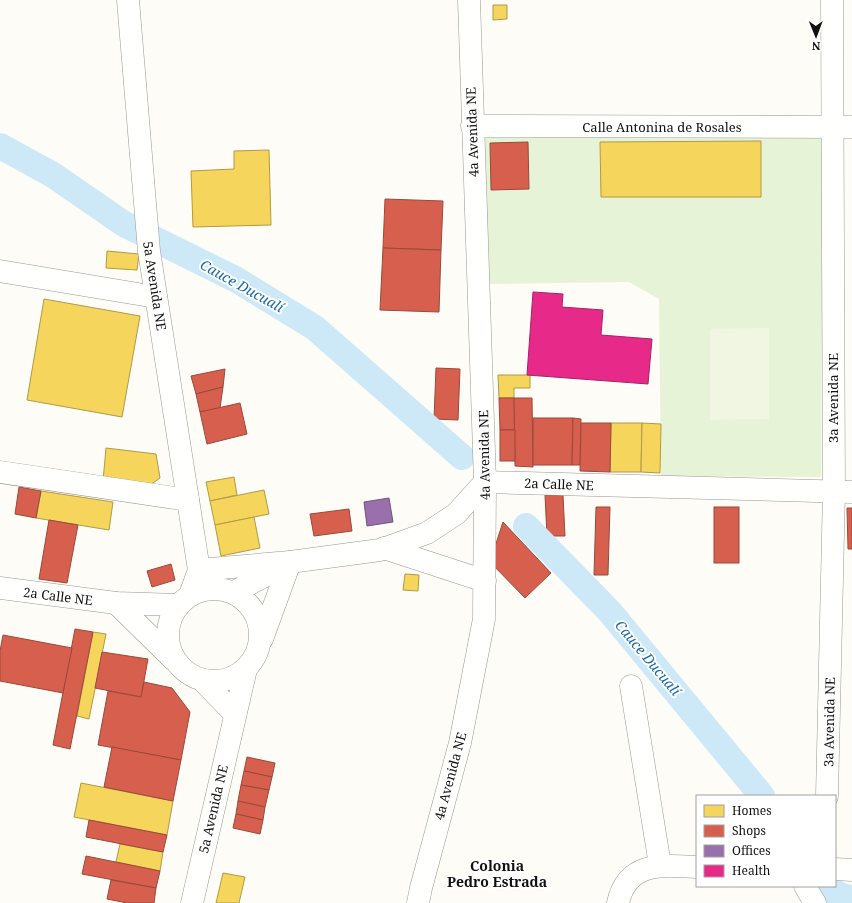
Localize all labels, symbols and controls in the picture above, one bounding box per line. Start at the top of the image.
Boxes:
north arrow [796,16,836,56]
text: N [811,39,821,54]
street label: 4a Avenida NE [461,87,483,177]
street label: Calle Antonina de Rosales [582,118,742,136]
street label: 5a Avenida NE [139,240,171,332]
water label: Cauce Ducualí [197,255,289,317]
street label: 3a Avenida NE [824,353,842,443]
street label: 4a Avenida NE [474,410,494,500]
street label: 2a Calle NE [524,474,594,494]
street label: 2a Calle NE [22,583,94,609]
water label: Cauce Ducualí [611,616,687,701]
street label: 3a Avenida NE [819,677,839,767]
street label: 4a Avenida NE [430,730,470,822]
street label: 5a Avenida NE [194,763,232,855]
legend [696,795,836,887]
text: Homes [732,802,772,819]
text: Shops [732,822,766,839]
text: Offices [732,842,771,859]
district label: Colonia Pedro Estrada [447,856,547,891]
text: Health [732,862,771,879]

